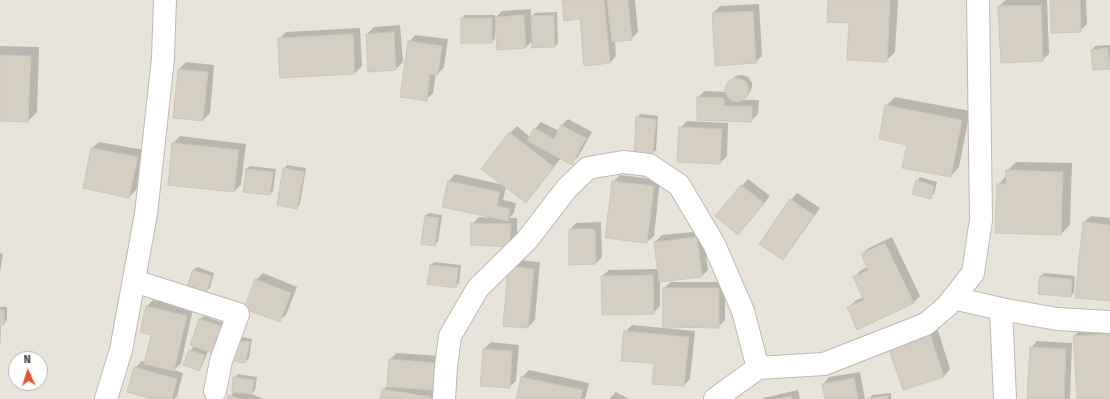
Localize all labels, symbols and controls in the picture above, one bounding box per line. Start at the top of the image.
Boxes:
north arrow [8,351,48,391]
text: N [23,353,31,366]

